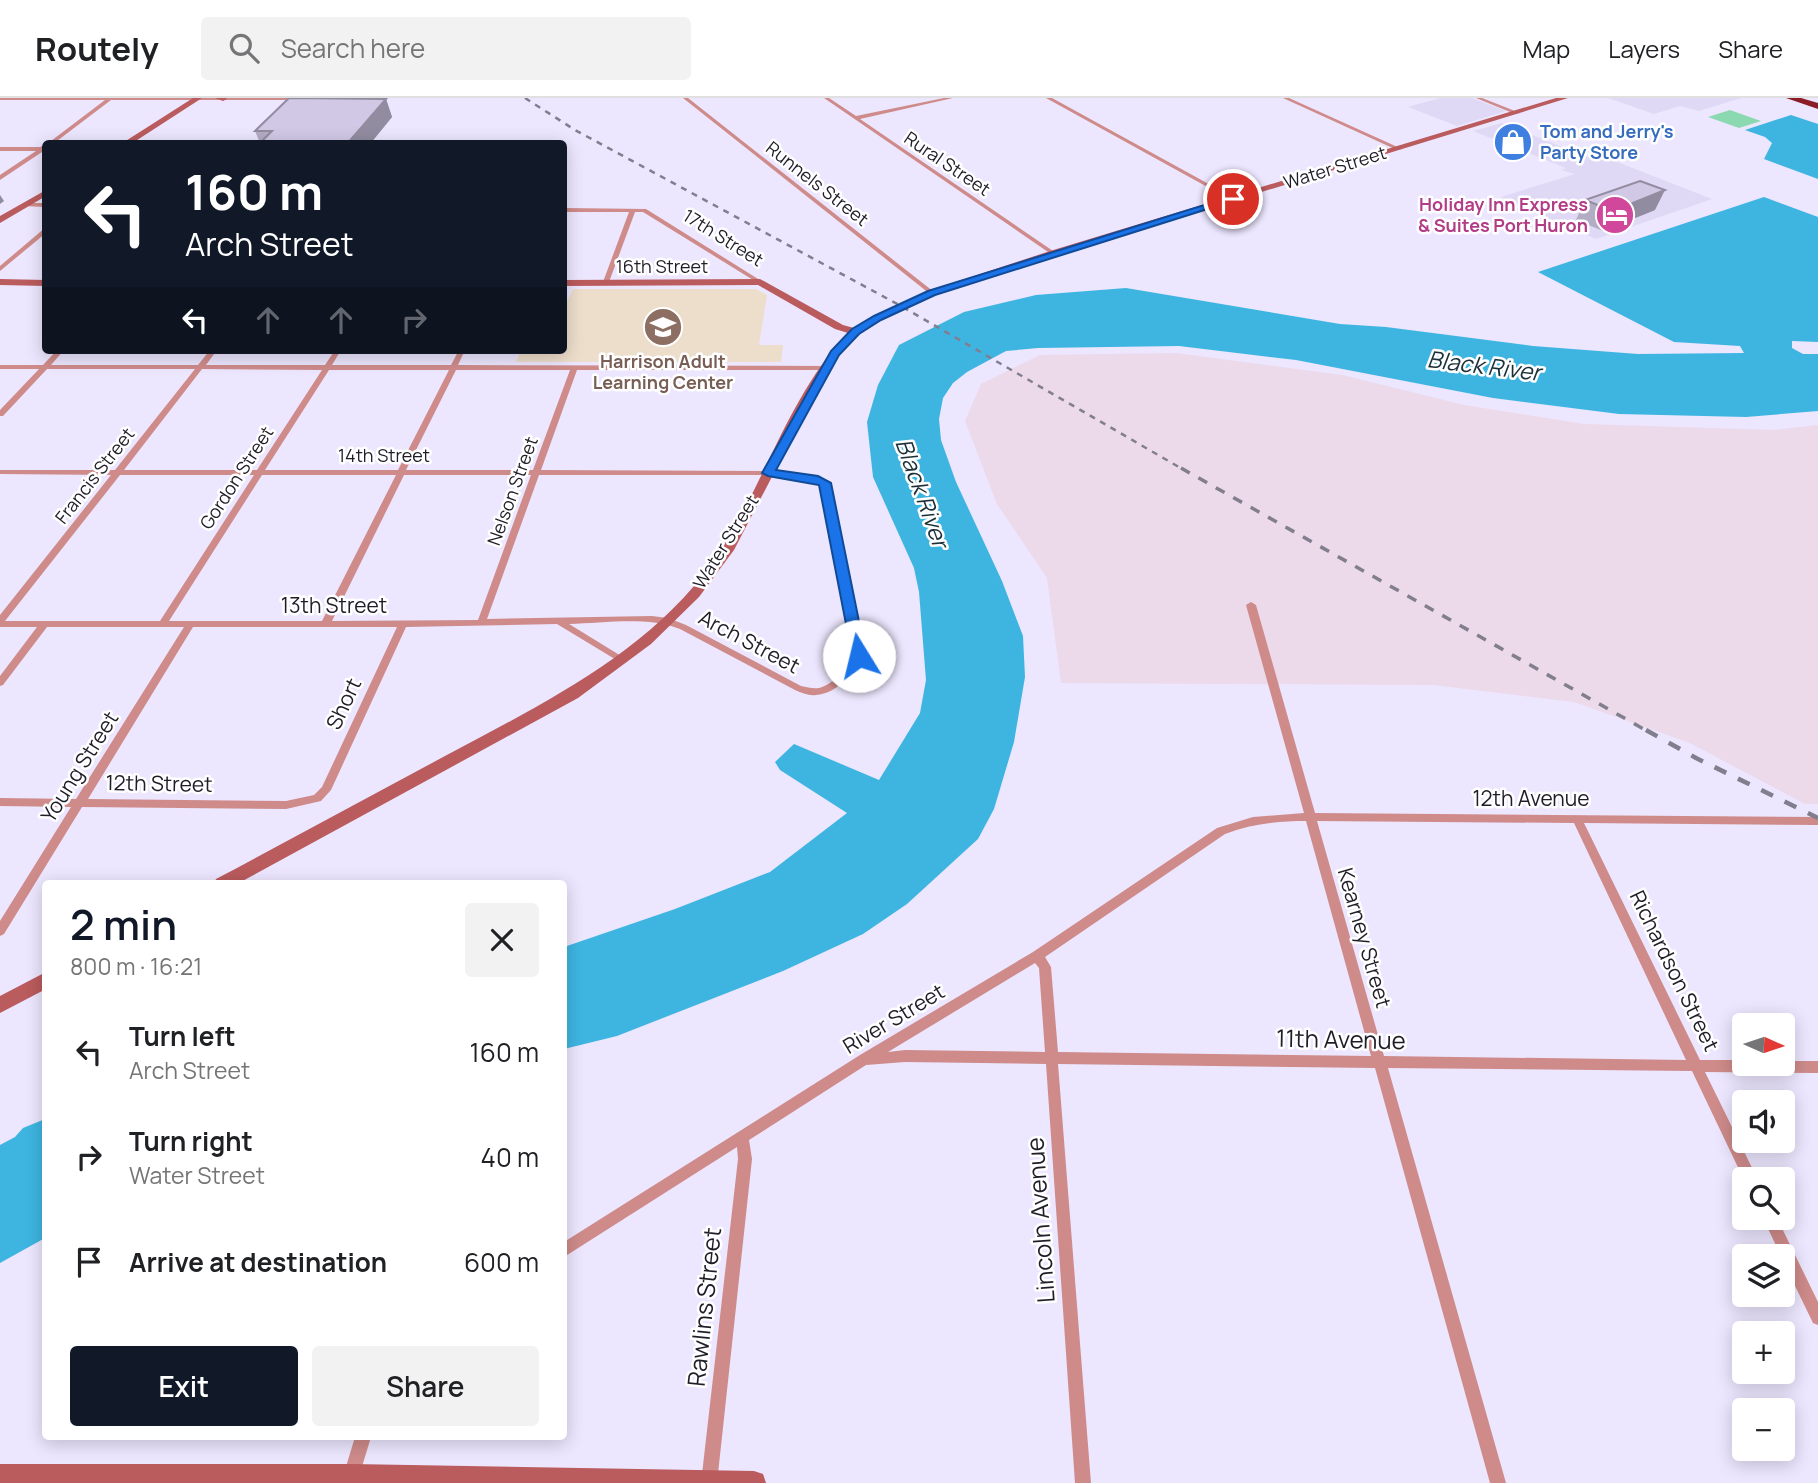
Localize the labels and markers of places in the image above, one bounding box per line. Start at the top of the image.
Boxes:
place label: Tom and Jerry's Party Store [1540,119,1674,164]
shop icon: Tom and Jerry's Party Store [1492,121,1534,163]
pin [1203,169,1263,229]
place label: Holiday Inn Express & Suites Port Huron [1418,192,1588,237]
hotel icon: Holiday Inn Express & Suites Port Huron [1594,194,1636,236]
school or university icon: Harrison Adult Learning Center [642,306,684,348]
place label: Harrison Adult Learning Center [593,349,733,394]

